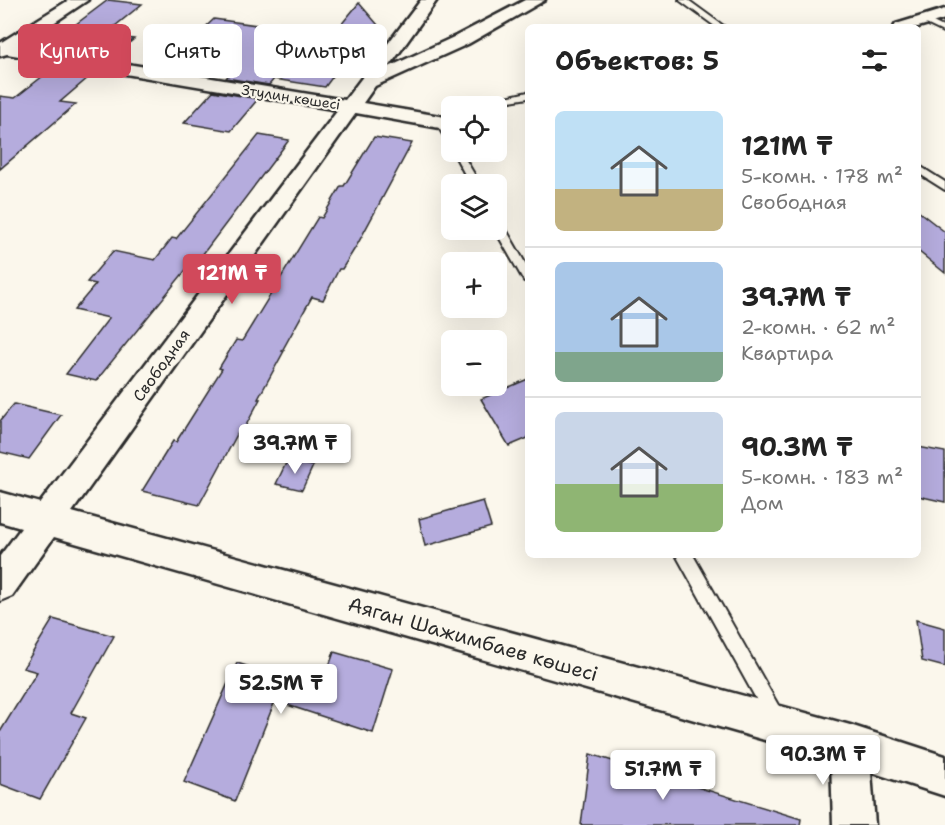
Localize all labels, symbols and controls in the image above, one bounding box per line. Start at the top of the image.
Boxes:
chip: Купить [18,24,131,78]
chip: Снять [143,24,242,78]
chip: Фильтры [254,24,387,78]
text: Объектов: 5 [555,43,719,78]
icon: filters [858,44,891,77]
street label: Зтулин көшесі [240,80,342,114]
map controls [441,96,507,396]
button: locate [441,96,507,162]
text: 121M ₸ [741,128,833,163]
icon: home [603,135,675,207]
text: 5-комн. · 178 m² [741,163,903,189]
button: layers [441,174,507,240]
text: Свободная [741,189,847,215]
button: + [441,252,507,318]
pin: 121M ₸ [183,254,281,305]
text: 121M ₸ [197,260,267,286]
text: 39.7M ₸ [741,279,851,314]
icon: home [603,286,675,358]
text: 2-комн. · 62 m² [741,314,895,340]
street label: Свободная [128,325,195,406]
button: − [441,330,507,396]
text: Квартира [741,340,833,366]
pin: 39.7M ₸ [240,424,350,475]
text: 90.3M ₸ [741,429,853,464]
text: 39.7M ₸ [253,430,337,456]
icon: home [603,436,675,508]
text: 5-комн. · 183 m² [741,464,903,490]
text: Дом [741,490,783,516]
street label: Аяган Шажимбаев көшесі [345,591,601,687]
pin: 52.5M ₸ [226,664,336,715]
text: 52.5M ₸ [239,670,323,696]
pin: 90.3M ₸ [768,735,878,786]
text: 90.3M ₸ [780,741,866,767]
pin: 51.7M ₸ [608,750,718,801]
text: 51.7M ₸ [624,756,702,782]

